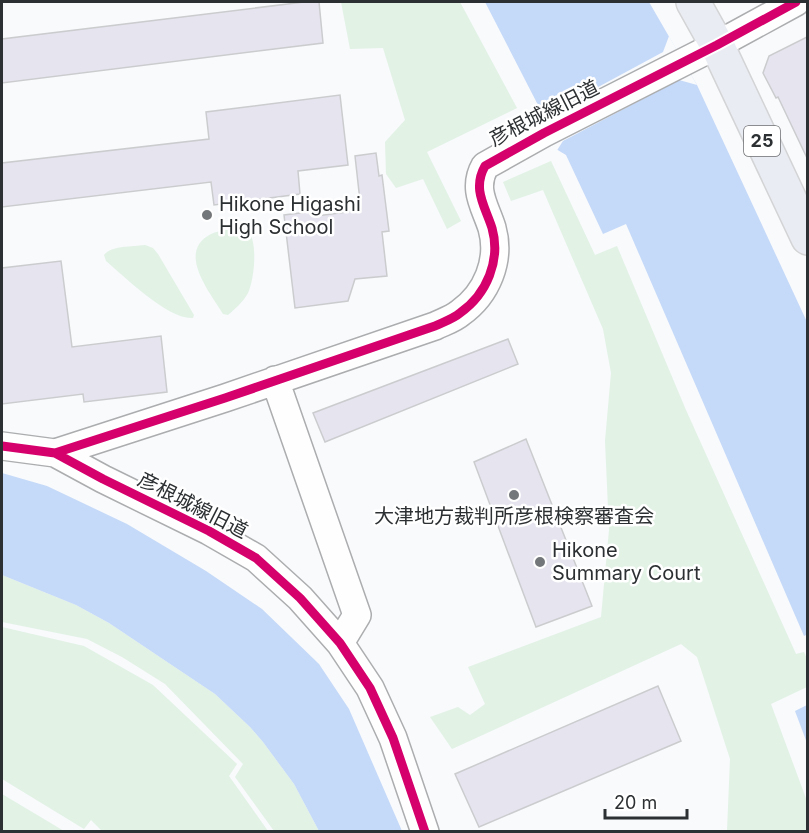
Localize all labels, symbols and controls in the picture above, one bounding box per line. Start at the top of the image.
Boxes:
street label: 彦根城線旧道 [485,75,603,151]
road number: 25 [744,126,780,156]
place label: Hikone Higashi High School [219,192,361,239]
marker: Hikone Higashi High School [200,208,214,222]
street label: 彦根城線旧道 [134,467,252,543]
marker: 大津地方裁判所彦根検察審査会 [507,488,521,502]
place label: 大津地方裁判所彦根検察審査会 [374,504,654,528]
place label: Hikone Summary Court [552,538,701,585]
marker: Hikone Summary Court [533,555,547,569]
scale bar [605,782,688,820]
text: 20 m [614,792,657,813]

